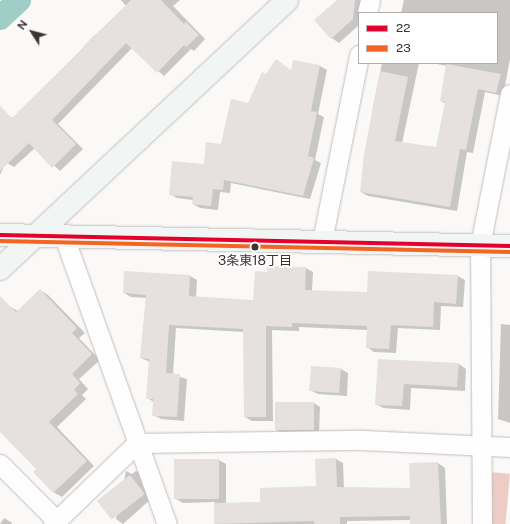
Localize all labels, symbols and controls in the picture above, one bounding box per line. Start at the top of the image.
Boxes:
north arrow [12,12,52,52]
legend [358,12,498,64]
text: N [15,18,30,32]
text: 22 [396,21,410,35]
text: 23 [396,41,411,55]
marker: 3条東18丁目 [250,242,260,252]
place label: 3条東18丁目 [218,253,292,269]

